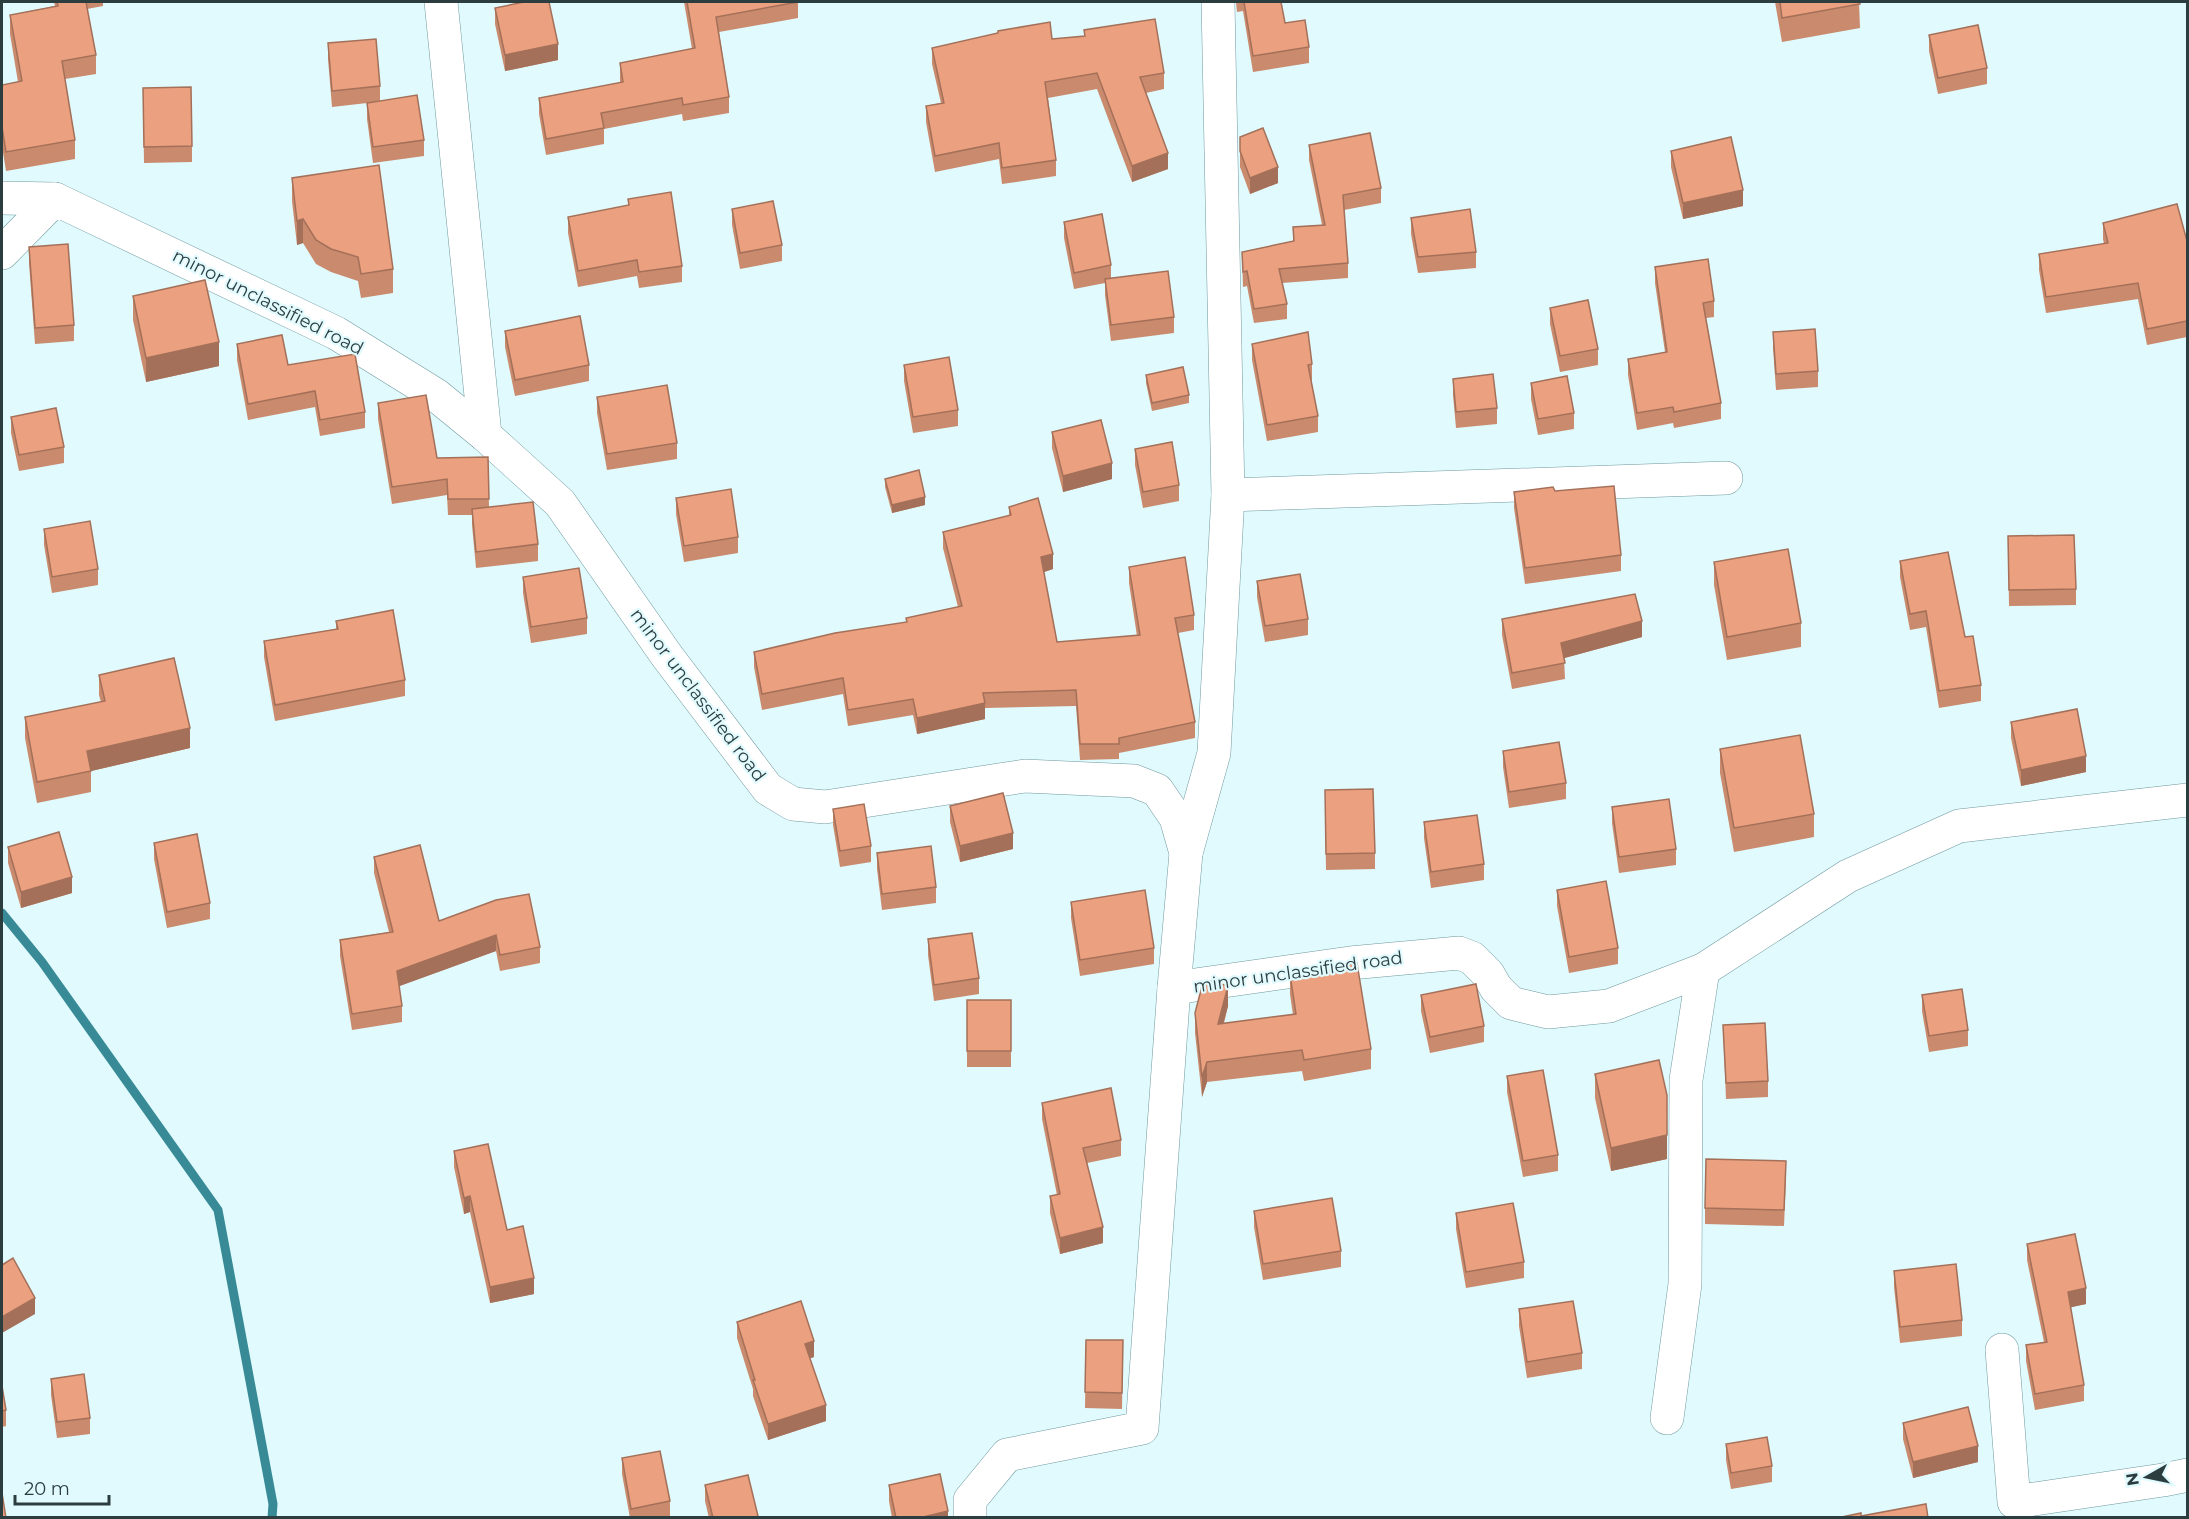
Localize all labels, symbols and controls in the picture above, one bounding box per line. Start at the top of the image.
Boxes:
street label: minor unclassified road [169,244,367,360]
street label: minor unclassified road [626,604,770,786]
street label: minor unclassified road [1192,946,1404,998]
north arrow [2117,1447,2177,1507]
scale bar [15,1468,110,1506]
text: N [2122,1471,2143,1487]
text: 20 m [24,1478,70,1500]

